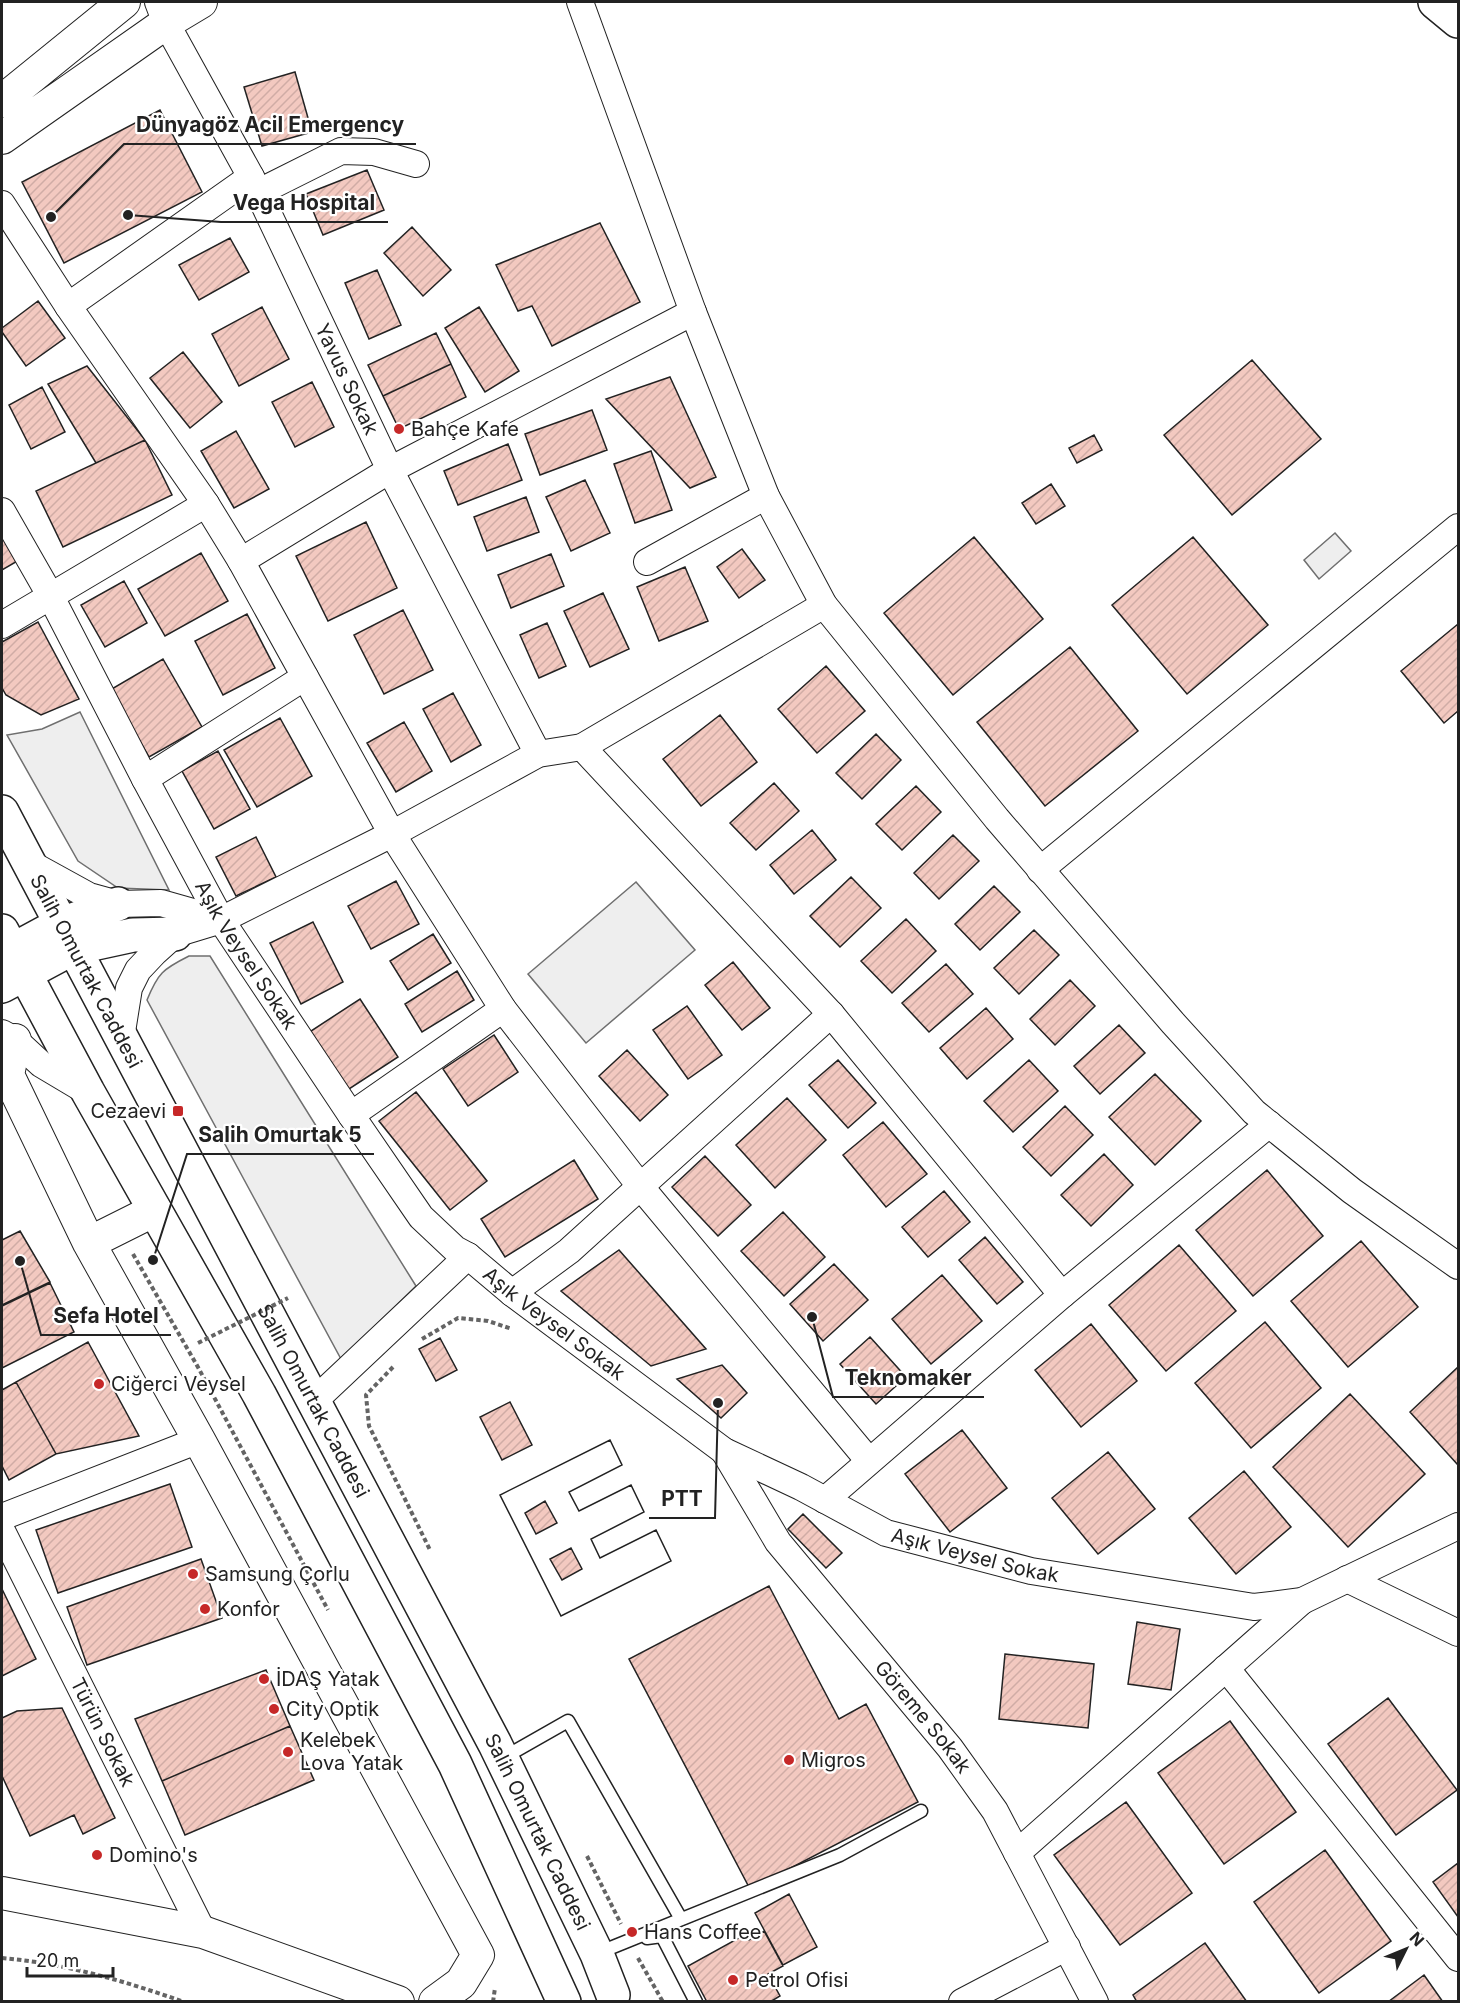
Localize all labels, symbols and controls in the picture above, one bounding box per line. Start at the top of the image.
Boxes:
callout: Dünyagöz Acil Emergency [124,105,416,144]
text: Dünyagöz Acil Emergency [136,112,404,137]
callout: Vega Hospital [221,183,388,222]
text: Vega Hospital [233,190,375,215]
street label: Yavus Sokak [310,320,384,439]
place label: Bahçe Kafe [411,417,519,441]
marker: Bahçe Kafe [392,422,406,436]
street label: Salih Omurtak Caddesi [25,870,147,1072]
street label: Aşık Veysel Sokak [190,876,303,1034]
place label: Cezaevi [90,1099,166,1123]
marker: Cezaevi [171,1104,185,1118]
callout: Salih Omurtak 5 [187,1115,374,1154]
text: Salih Omurtak 5 [198,1122,362,1147]
street label: Aşık Veysel Sokak [478,1262,630,1385]
callout: Sefa Hotel [41,1296,171,1335]
street label: Salih Omurtak Caddesi [252,1300,374,1502]
text: Sefa Hotel [53,1303,159,1328]
callout: Teknomaker [833,1358,984,1397]
text: Teknomaker [844,1365,972,1390]
place label: Ciğerci Veysel [111,1372,246,1396]
marker: Ciğerci Veysel [92,1377,106,1391]
callout: PTT [649,1479,715,1518]
text: PTT [661,1486,703,1511]
street label: Aşık Veysel Sokak [889,1523,1061,1587]
place label: Samsung Çorlu [205,1562,350,1586]
marker: Samsung Çorlu [186,1567,200,1581]
place label: Konfor [217,1597,280,1621]
marker: Konfor [198,1602,212,1616]
street label: Göreme Sokak [870,1655,976,1778]
place label: İDAŞ Yatak [276,1666,380,1691]
marker: İDAŞ Yatak [257,1672,271,1686]
street label: Türün Sokak [66,1674,140,1791]
place label: City Optik [286,1697,379,1721]
marker: City Optik [267,1702,281,1716]
place label: Kelebek Lova Yatak [300,1728,403,1775]
street label: Salih Omurtak Caddesi [480,1729,596,1934]
marker: Kelebek Lova Yatak [281,1745,295,1759]
place label: Migros [801,1748,866,1772]
marker: Migros [782,1753,796,1767]
place label: Domino's [109,1843,198,1867]
marker: Domino's [90,1848,104,1862]
north arrow [1376,1919,1436,1979]
place label: Hans Coffee [644,1920,761,1944]
marker: Hans Coffee [625,1925,639,1939]
text: N [1405,1927,1428,1950]
scale bar [27,1940,112,1978]
text: 20 m [36,1950,79,1971]
place label: Petrol Ofisi [745,1968,848,1992]
marker: Petrol Ofisi [726,1973,740,1987]

